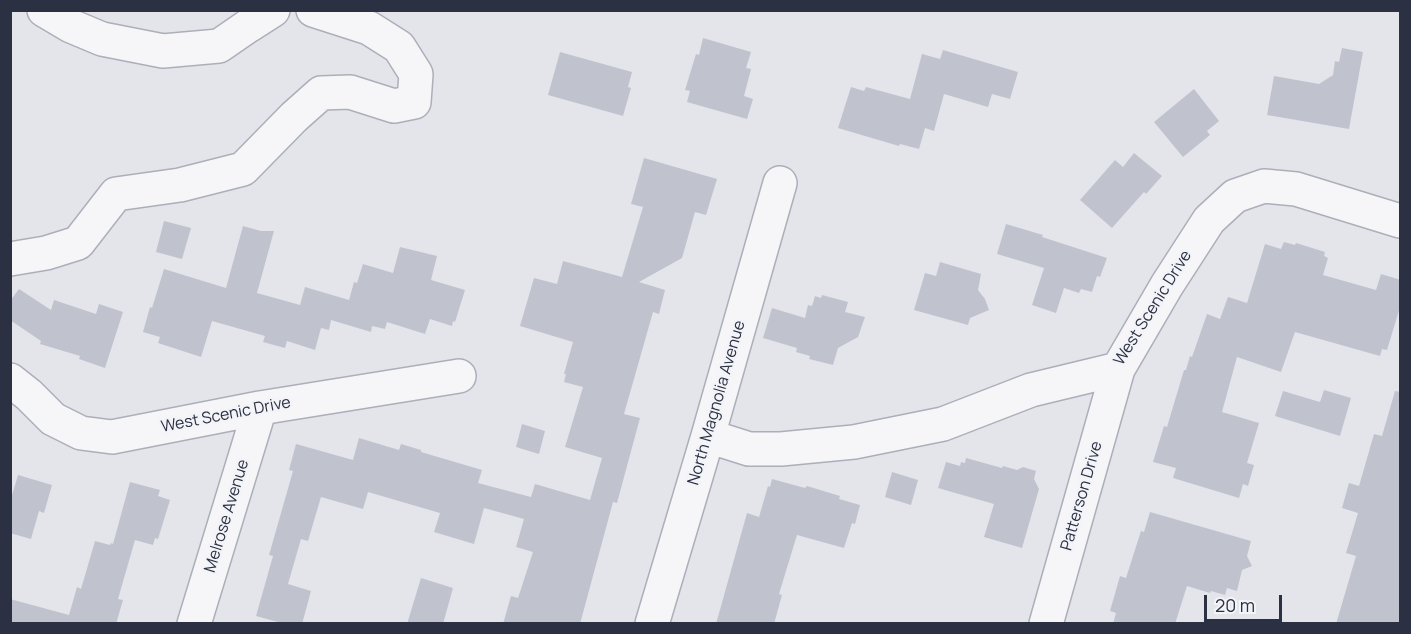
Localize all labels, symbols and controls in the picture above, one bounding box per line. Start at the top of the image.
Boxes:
street label: West Scenic Drive [1110,247,1196,369]
street label: North Magnolia Avenue [684,318,750,488]
street label: West Scenic Drive [160,393,292,437]
street label: Patterson Drive [1057,439,1107,553]
street label: Melrose Avenue [201,457,253,575]
scale bar [1207,583,1285,621]
text: 20 m [1215,593,1255,617]

